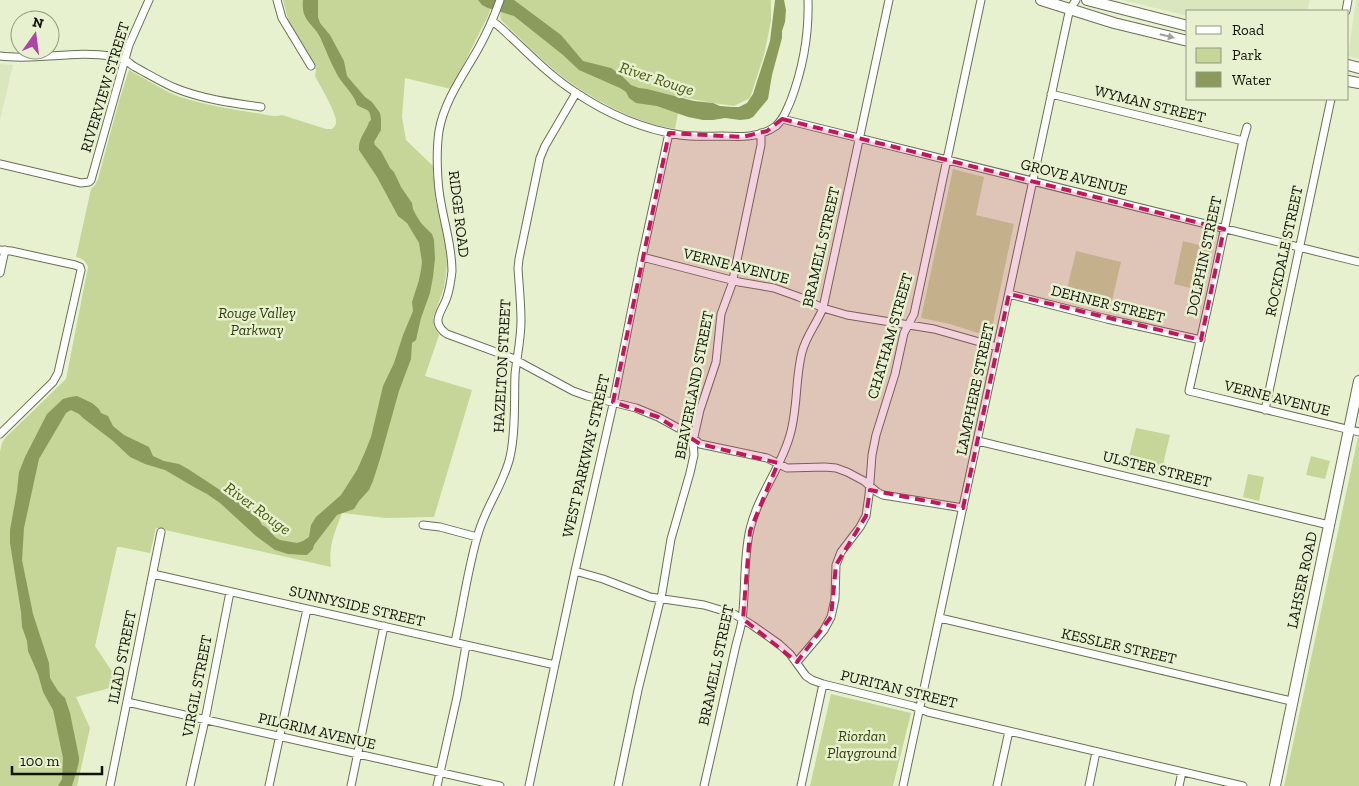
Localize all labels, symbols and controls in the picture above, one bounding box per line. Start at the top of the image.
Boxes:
north arrow [10,10,60,60]
legend [1186,10,1349,100]
text: N [31,13,46,32]
street label: RIVERVIEW STREET [77,20,133,154]
text: Road [1232,21,1265,39]
one-way arrow [1160,32,1175,40]
text: Park [1232,46,1262,64]
water label: River Rouge [617,57,697,99]
text: Water [1232,71,1272,89]
street label: WYMAN STREET [1092,81,1208,127]
street label: GROVE AVENUE [1019,155,1129,199]
street label: RIDGE ROAD [445,170,473,258]
street label: ROCKDALE STREET [1261,184,1307,318]
street label: BRAMELL STREET [798,185,844,309]
street label: DOLPHIN STREET [1183,194,1225,318]
street label: VERNE AVENUE [680,244,791,288]
street label: CHATHAM STREET [863,271,917,401]
street label: DEHNER STREET [1049,281,1167,327]
street label: HAZELTON STREET [490,299,514,433]
park label: Rouge Valley Parkway [218,304,296,339]
street label: BEAVERLAND STREET [671,309,717,461]
street label: LAMPHERE STREET [952,321,998,457]
street label: WEST PARKWAY STREET [558,373,614,539]
street label: VERNE AVENUE [1221,376,1332,420]
street label: ULSTER STREET [1101,447,1213,491]
water label: River Rouge [221,478,295,539]
street label: LAHSER ROAD [1283,530,1321,630]
street label: SUNNYSIDE STREET [287,582,427,630]
street label: BRAMELL STREET [694,603,738,727]
street label: ILIAD STREET [104,609,140,705]
street label: KESSLER STREET [1060,624,1178,668]
street label: VIRGIL STREET [178,633,216,740]
street label: PURITAN STREET [839,666,959,712]
street label: PILGRIM AVENUE [256,709,378,753]
park label: Riordan Playground [827,727,897,762]
scale bar [12,744,102,776]
text: 100 m [20,752,59,770]

